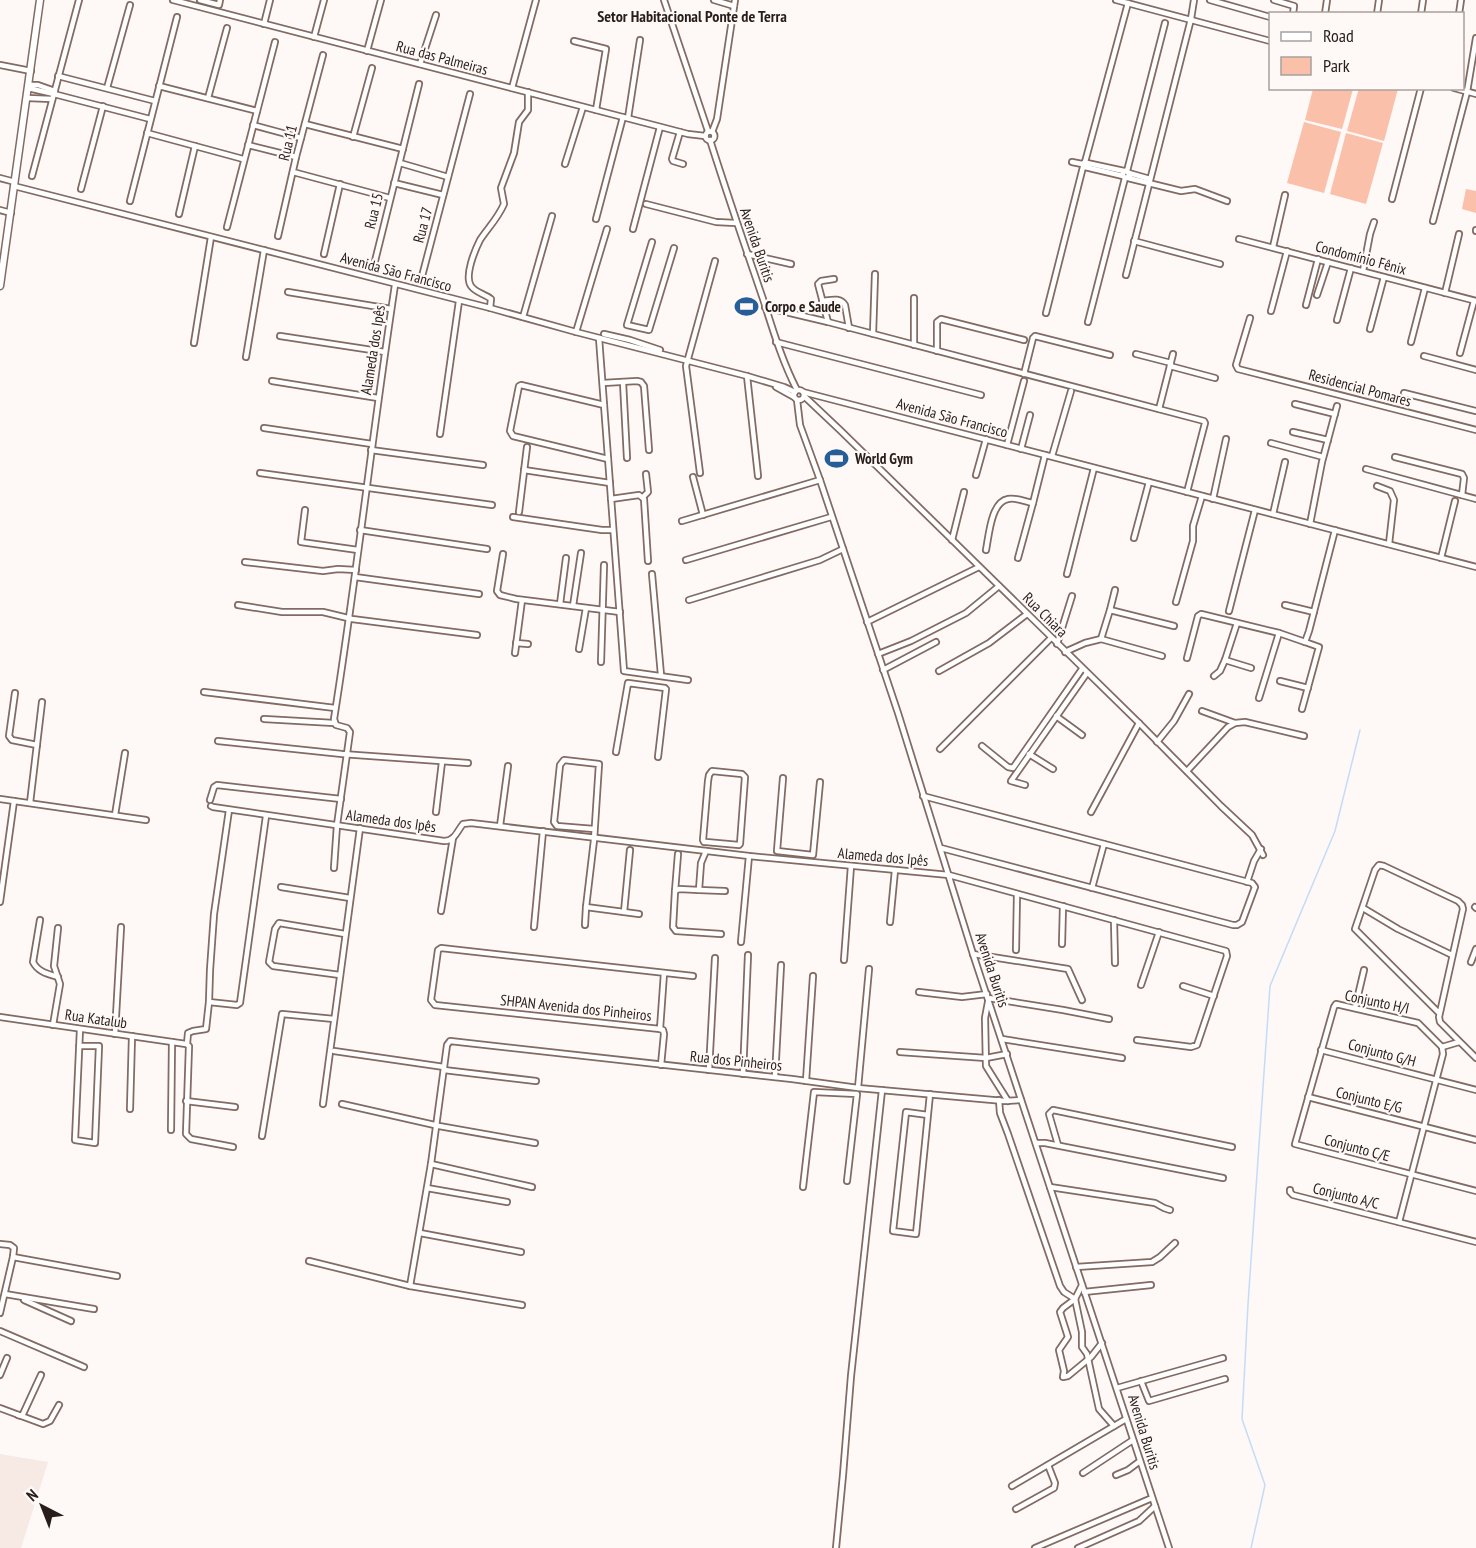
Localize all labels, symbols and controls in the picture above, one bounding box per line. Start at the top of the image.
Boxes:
district label: Setor Habitacional Ponte de Terra [597,6,787,26]
legend [1269,12,1464,90]
text: Road [1323,24,1354,47]
street label: Rua das Palmeiras [394,36,490,79]
text: Park [1323,54,1350,77]
street label: Rua 11 [274,123,301,163]
street label: Rua 15 [360,191,387,231]
street label: Rua 17 [409,205,436,245]
street label: Avenida Buritis [736,205,779,285]
street label: Condomínio Fênix [1314,236,1409,279]
street label: Avenida São Francisco [338,248,454,295]
sports icon: Corpo e Saude [734,294,760,320]
place label: Corpo e Saude [765,297,841,316]
street label: Alameda dos Ipês [356,304,389,396]
street label: Residencial Pomares [1307,365,1414,410]
street label: Avenida São Francisco [894,394,1010,441]
sports icon: World Gym [824,446,850,472]
place label: World Gym [854,449,913,468]
street label: Rua Chiara [1019,588,1072,641]
street label: Alameda dos Ipês [345,805,437,836]
street label: Alameda dos Ipês [837,843,929,870]
street label: Avenida Buritis [971,930,1013,1010]
street label: Conjunto H/I [1343,985,1411,1018]
street label: SHPAN Avenida dos Pinheiros [499,990,653,1025]
street label: Rua Katalub [64,1005,128,1032]
street label: Conjunto G/H [1346,1034,1418,1071]
street label: Rua dos Pinheiros [689,1046,783,1075]
street label: Conjunto E/G [1334,1082,1404,1117]
street label: Conjunto C/E [1322,1130,1392,1165]
street label: Conjunto A/C [1311,1178,1381,1213]
street label: Avenida Buritis [1124,1392,1165,1472]
north arrow [12,1476,72,1536]
text: N [22,1485,42,1505]

